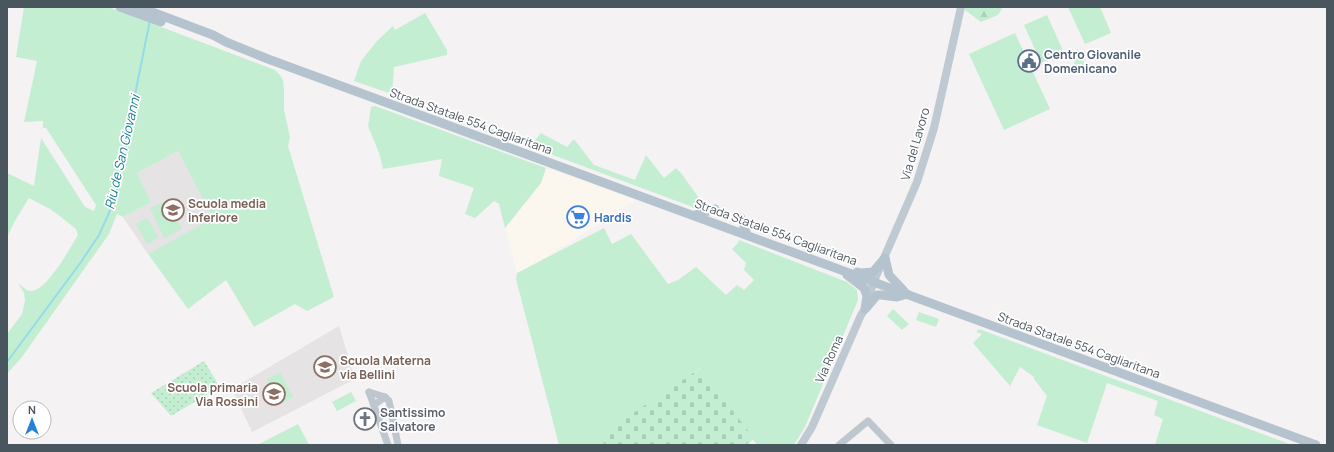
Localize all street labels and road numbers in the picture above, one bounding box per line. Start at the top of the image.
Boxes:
street label: Strada Statale 554 Cagliaritana [387,84,555,158]
street label: Via del Lavoro [896,106,934,182]
street label: Strada Statale 554 Cagliaritana [692,195,860,269]
street label: Strada Statale 554 Cagliaritana [995,308,1163,382]
street label: Via Roma [811,333,847,385]

